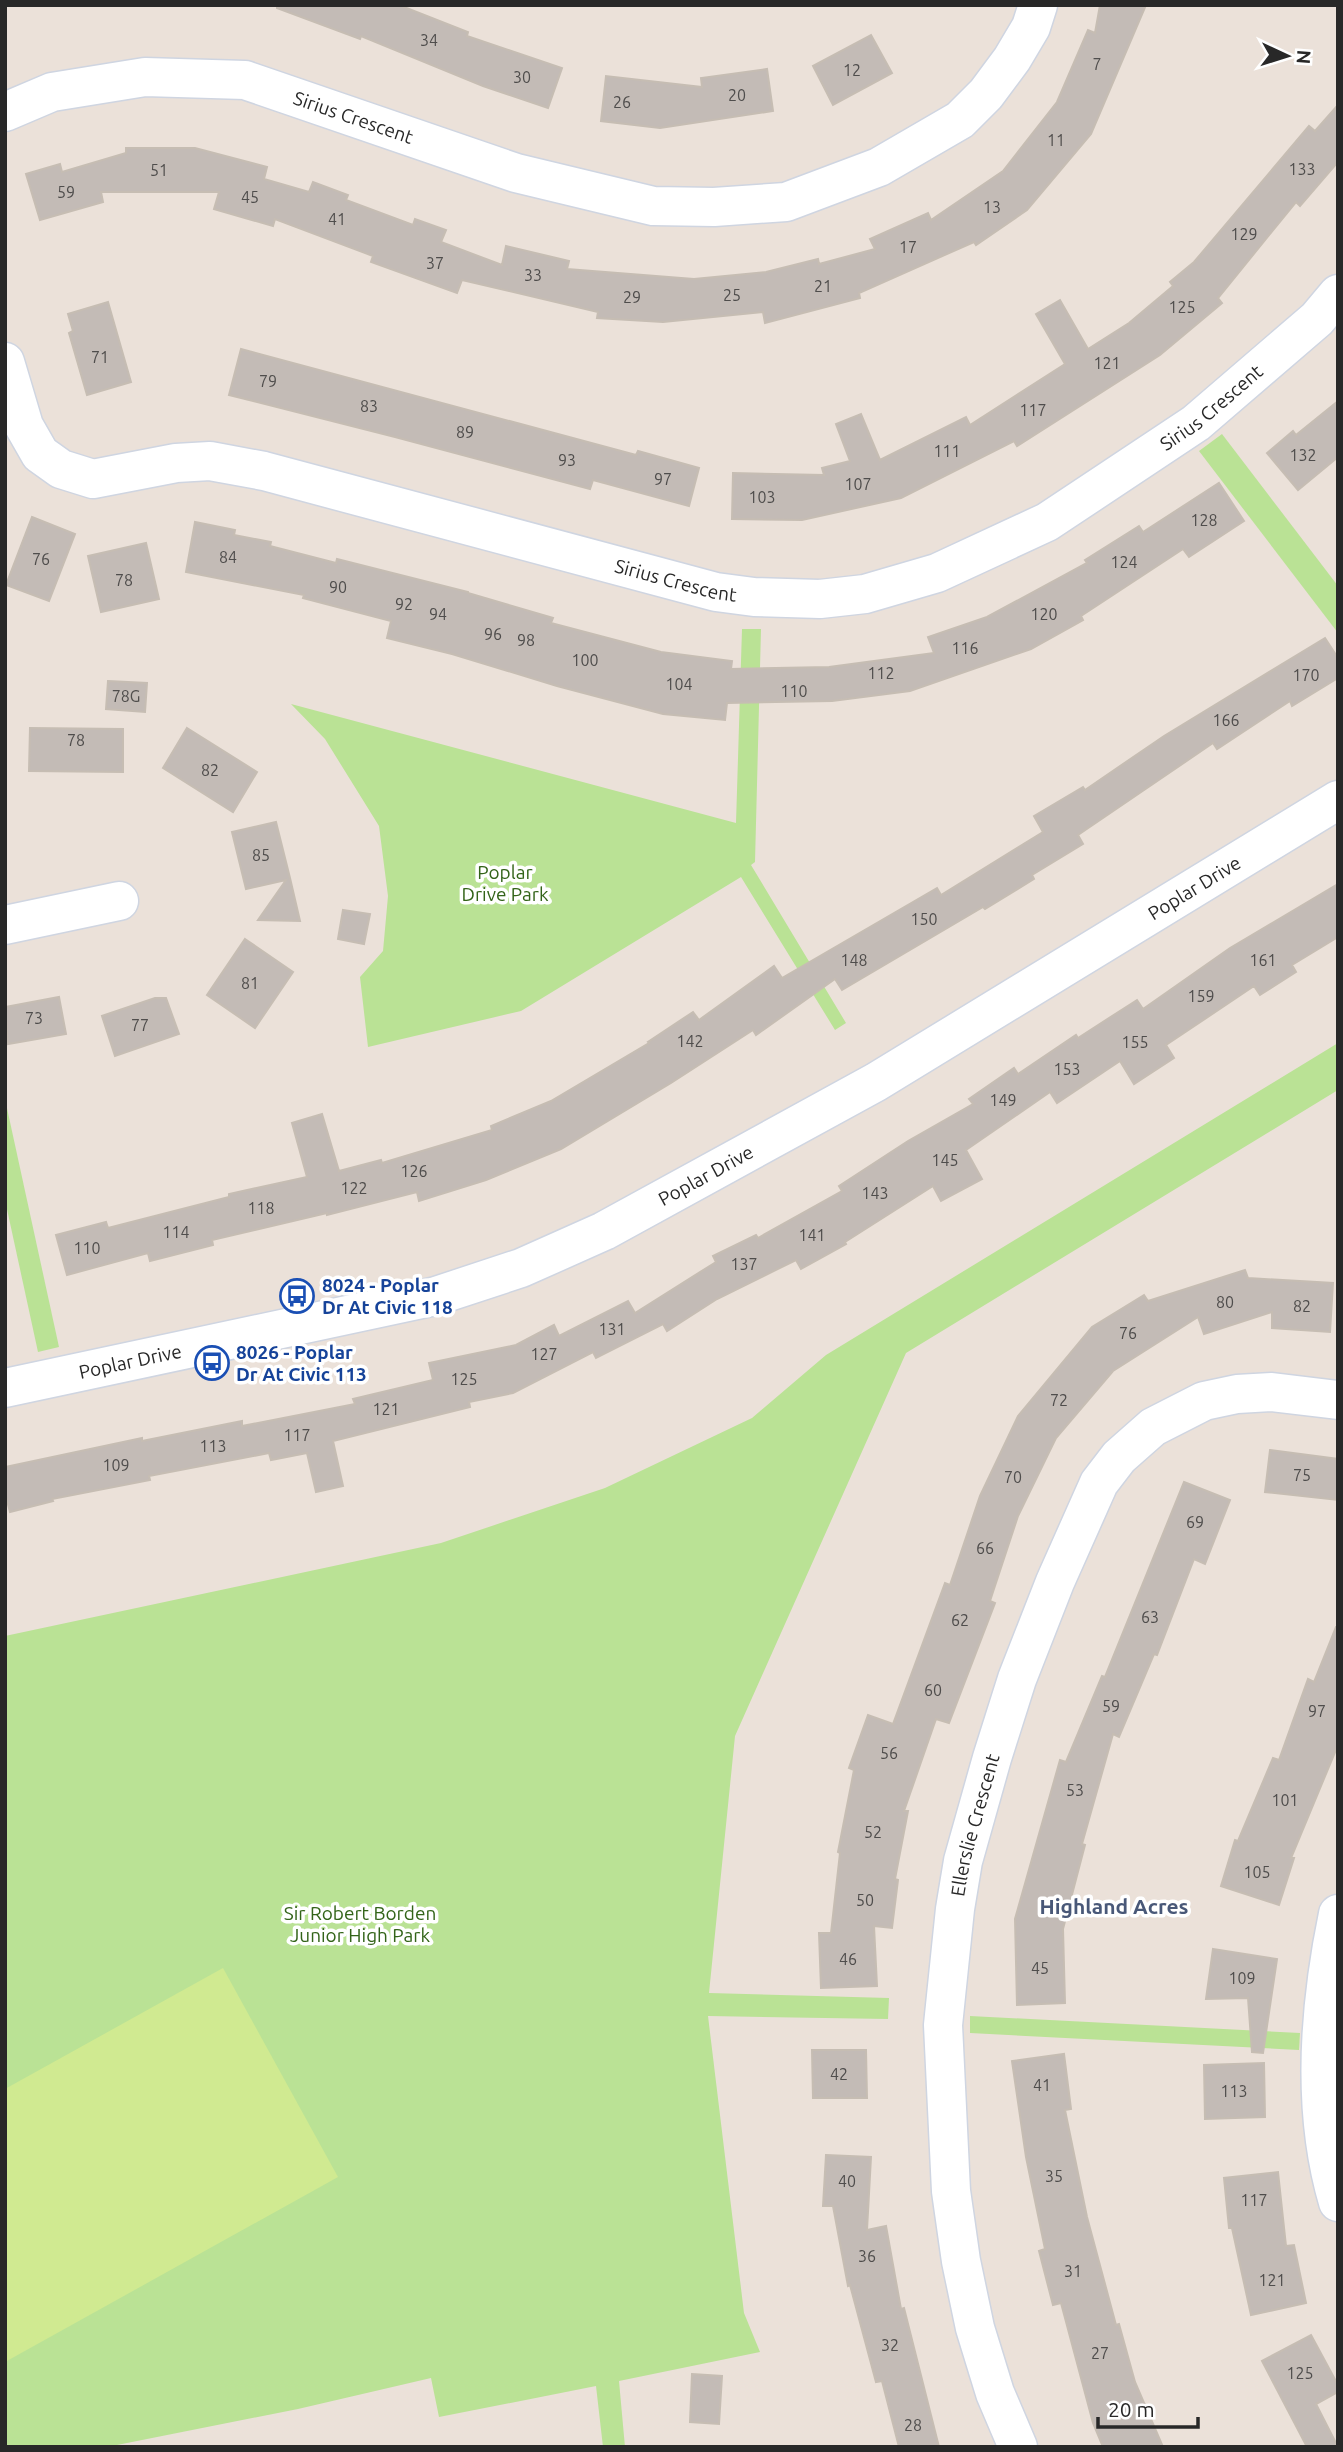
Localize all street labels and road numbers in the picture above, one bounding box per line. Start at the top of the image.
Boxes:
street label: Sirius Crescent [291,87,417,148]
street label: Sirius Crescent [1156,360,1267,455]
street label: Sirius Crescent [612,554,739,606]
street label: Poplar Drive [1144,851,1245,924]
street label: Poplar Drive [654,1141,757,1210]
street label: Poplar Drive [77,1340,184,1383]
street label: Ellerslie Crescent [946,1751,1004,1898]

